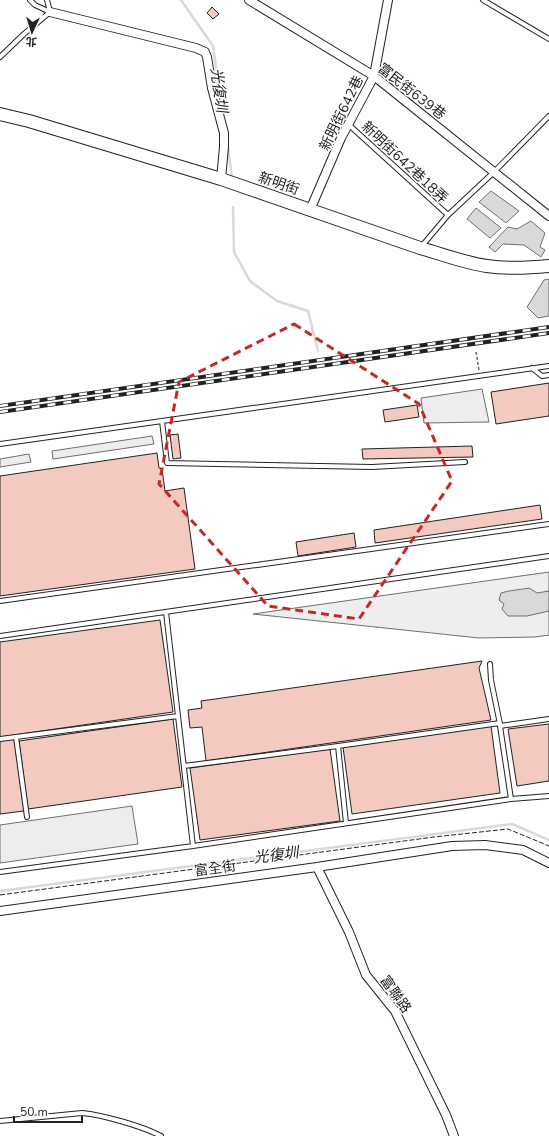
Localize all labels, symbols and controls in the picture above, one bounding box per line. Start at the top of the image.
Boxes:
north arrow [12,12,52,52]
text: 北 [25,34,37,49]
street label: 富民街639巷 [374,59,450,124]
water label: 光復圳 [206,66,232,116]
street label: 新明街642巷 [315,73,368,154]
street label: 新明街642巷18弄 [357,117,452,208]
street label: 新明街 [256,168,302,199]
water label: 光復圳 [252,842,302,868]
street label: 富全街 [193,856,237,881]
street label: 富聯路 [376,972,415,1017]
scale bar [14,1098,82,1124]
text: 50 m [20,1104,48,1120]

